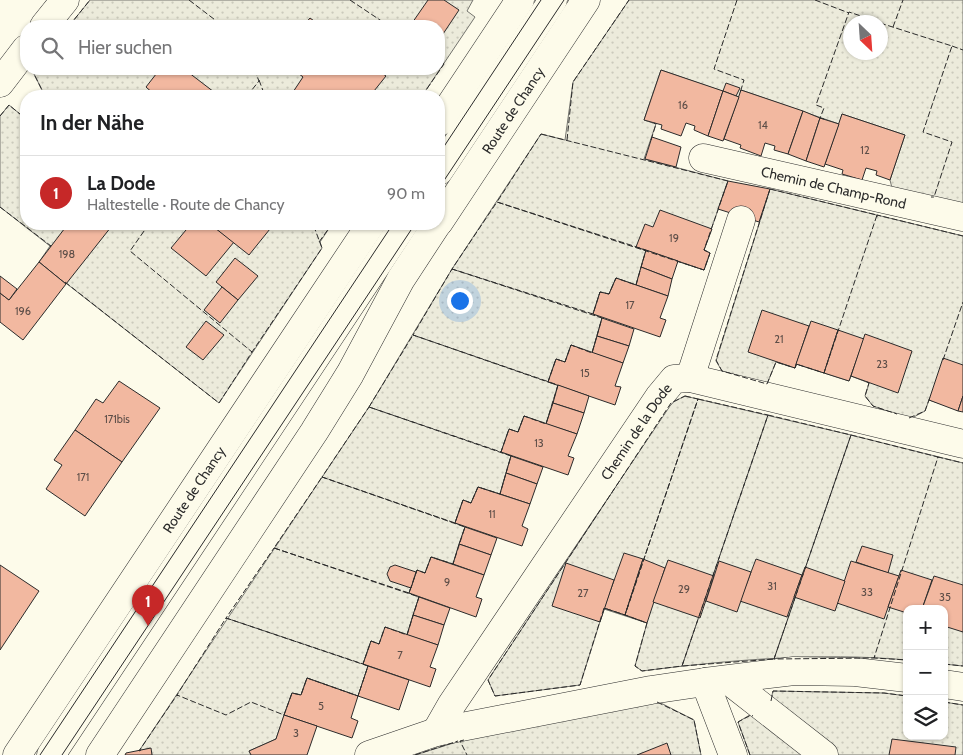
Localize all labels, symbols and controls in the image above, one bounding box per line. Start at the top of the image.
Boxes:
north arrow [843,15,888,60]
search box [20,20,445,75]
icon: search [38,34,66,62]
text: Hier suchen [78,36,172,59]
street label: Route de Chancy [478,63,548,157]
house number: 16 [678,98,688,112]
text: In der Nähe [40,110,144,135]
house number: 14 [758,118,769,132]
house number: 12 [860,143,870,157]
street label: Chemin de Champ-Rond [759,162,908,213]
text: La Dode [87,172,155,195]
text: 1 [53,184,59,203]
text: 90 m [387,184,425,203]
text: Haltestelle · Route de Chancy [87,195,285,214]
house number: 19 [669,231,679,245]
house number: 198 [59,247,75,261]
your location [447,288,473,314]
house number: 17 [625,298,635,312]
house number: 196 [15,304,31,318]
house number: 21 [774,332,784,346]
house number: 23 [876,357,888,371]
house number: 15 [580,366,590,380]
street label: Chemin de la Dode [597,379,676,484]
house number: 171bis [104,412,130,426]
house number: 13 [534,436,544,450]
street label: Route de Chancy [159,443,229,536]
house number: 171 [77,470,89,484]
house number: 11 [488,507,496,521]
house number: 9 [444,575,450,589]
house number: 31 [767,579,777,593]
house number: 29 [678,582,690,596]
pin: 1 [132,585,164,626]
house number: 33 [861,585,873,599]
house number: 27 [577,586,589,600]
house number: 35 [939,590,951,604]
map controls [903,605,948,740]
button: + [903,605,948,650]
house number: 7 [397,648,403,662]
button: − [903,650,948,695]
button: layers [903,695,948,740]
house number: 5 [318,699,324,713]
house number: 3 [293,726,299,740]

